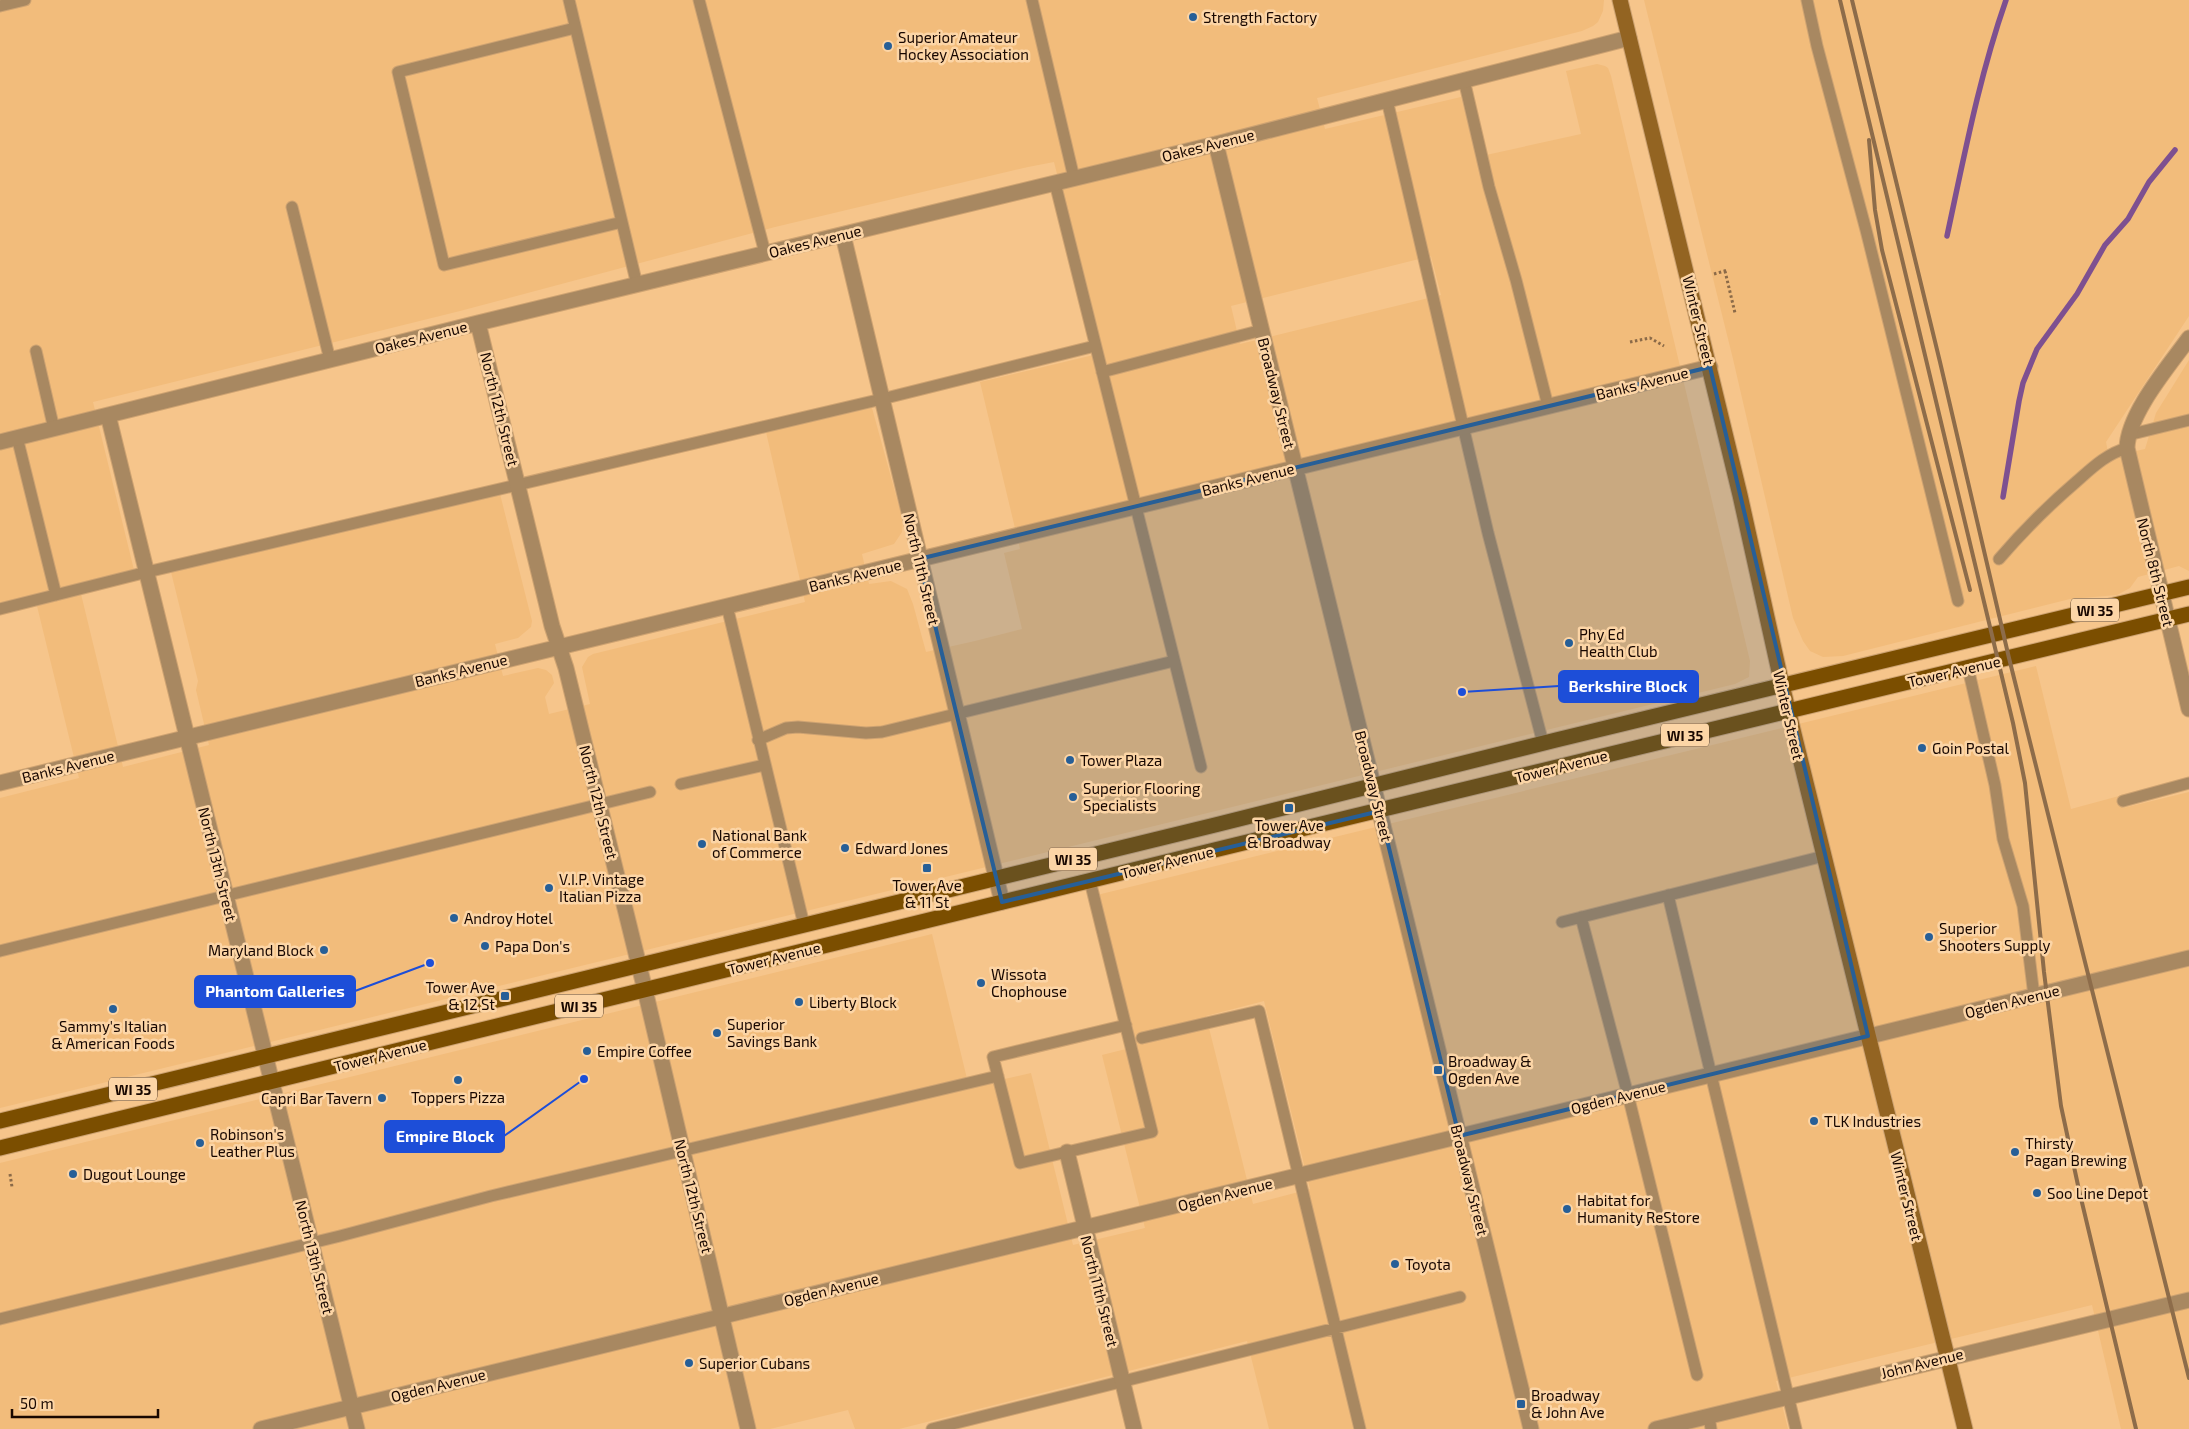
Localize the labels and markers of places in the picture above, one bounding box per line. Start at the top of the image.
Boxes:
place label: Strength Factory [1203,8,1317,26]
marker: Strength Factory [1187,11,1199,23]
place label: Superior Amateur Hockey Association [898,28,1029,63]
marker: Superior Amateur Hockey Association [882,40,894,52]
place label: Phy Ed Health Club [1579,625,1658,660]
marker: Phy Ed Health Club [1563,637,1575,649]
callout: Berkshire Block [1559,671,1698,702]
place label: Goin Postal [1932,739,2010,757]
marker: Goin Postal [1916,742,1928,754]
place label: Tower Plaza [1080,751,1162,769]
marker: Tower Plaza [1064,754,1076,766]
place label: Superior Flooring Specialists [1083,779,1201,814]
marker: Superior Flooring Specialists [1067,791,1079,803]
marker: Tower Ave & Broadway [1283,802,1295,814]
place label: Tower Ave & Broadway [1247,816,1331,851]
place label: National Bank of Commerce [712,826,807,861]
marker: National Bank of Commerce [696,838,708,850]
place label: Edward Jones [855,839,948,857]
marker: Edward Jones [839,842,851,854]
marker: Tower Ave & 11 St [921,862,933,874]
place label: V.I.P. Vintage Italian Pizza [559,870,644,905]
place label: Tower Ave & 11 St [892,876,962,911]
marker: V.I.P. Vintage Italian Pizza [543,882,555,894]
place label: Androy Hotel [464,909,553,927]
marker: Androy Hotel [448,912,460,924]
place label: Superior Shooters Supply [1939,919,2050,954]
marker: Superior Shooters Supply [1923,931,1935,943]
place label: Papa Don's [495,937,570,955]
marker: Papa Don's [479,940,491,952]
place label: Maryland Block [208,941,314,959]
marker: Maryland Block [318,944,330,956]
place label: Wissota Chophouse [991,965,1067,1000]
callout: Phantom Galleries [195,976,355,1007]
marker: Wissota Chophouse [975,977,987,989]
place label: Tower Ave & 12 St [425,978,495,1013]
marker: Tower Ave & 12 St [499,990,511,1002]
place label: Liberty Block [809,993,897,1011]
marker: Liberty Block [793,996,805,1008]
marker: Sammy's Italian & American Foods [107,1003,119,1015]
place label: Superior Savings Bank [727,1015,818,1050]
place label: Sammy's Italian & American Foods [51,1017,175,1052]
marker: Superior Savings Bank [711,1027,723,1039]
place label: Empire Coffee [597,1042,692,1060]
marker: Empire Coffee [581,1045,593,1057]
place label: Broadway & Ogden Ave [1448,1052,1532,1087]
marker: Broadway & Ogden Ave [1432,1064,1444,1076]
marker: Toppers Pizza [452,1074,464,1086]
place label: Toppers Pizza [411,1088,505,1106]
place label: Capri Bar Tavern [261,1089,372,1107]
marker: Capri Bar Tavern [376,1092,388,1104]
place label: TLK Industries [1824,1112,1921,1130]
marker: TLK Industries [1808,1115,1820,1127]
callout: Empire Block [385,1121,504,1152]
place label: Robinson's Leather Plus [210,1125,295,1160]
place label: Thirsty Pagan Brewing [2025,1134,2128,1169]
marker: Robinson's Leather Plus [194,1137,206,1149]
marker: Thirsty Pagan Brewing [2009,1146,2021,1158]
place label: Dugout Lounge [83,1165,186,1183]
marker: Dugout Lounge [67,1168,79,1180]
place label: Soo Line Depot [2047,1184,2149,1202]
marker: Soo Line Depot [2031,1187,2043,1199]
place label: Habitat for Humanity ReStore [1577,1191,1700,1226]
marker: Habitat for Humanity ReStore [1561,1203,1573,1215]
place label: Toyota [1405,1255,1451,1273]
marker: Toyota [1389,1258,1401,1270]
place label: Superior Cubans [699,1354,810,1372]
marker: Superior Cubans [683,1357,695,1369]
place label: Broadway & John Ave [1531,1386,1605,1421]
marker: Broadway & John Ave [1515,1398,1527,1410]

